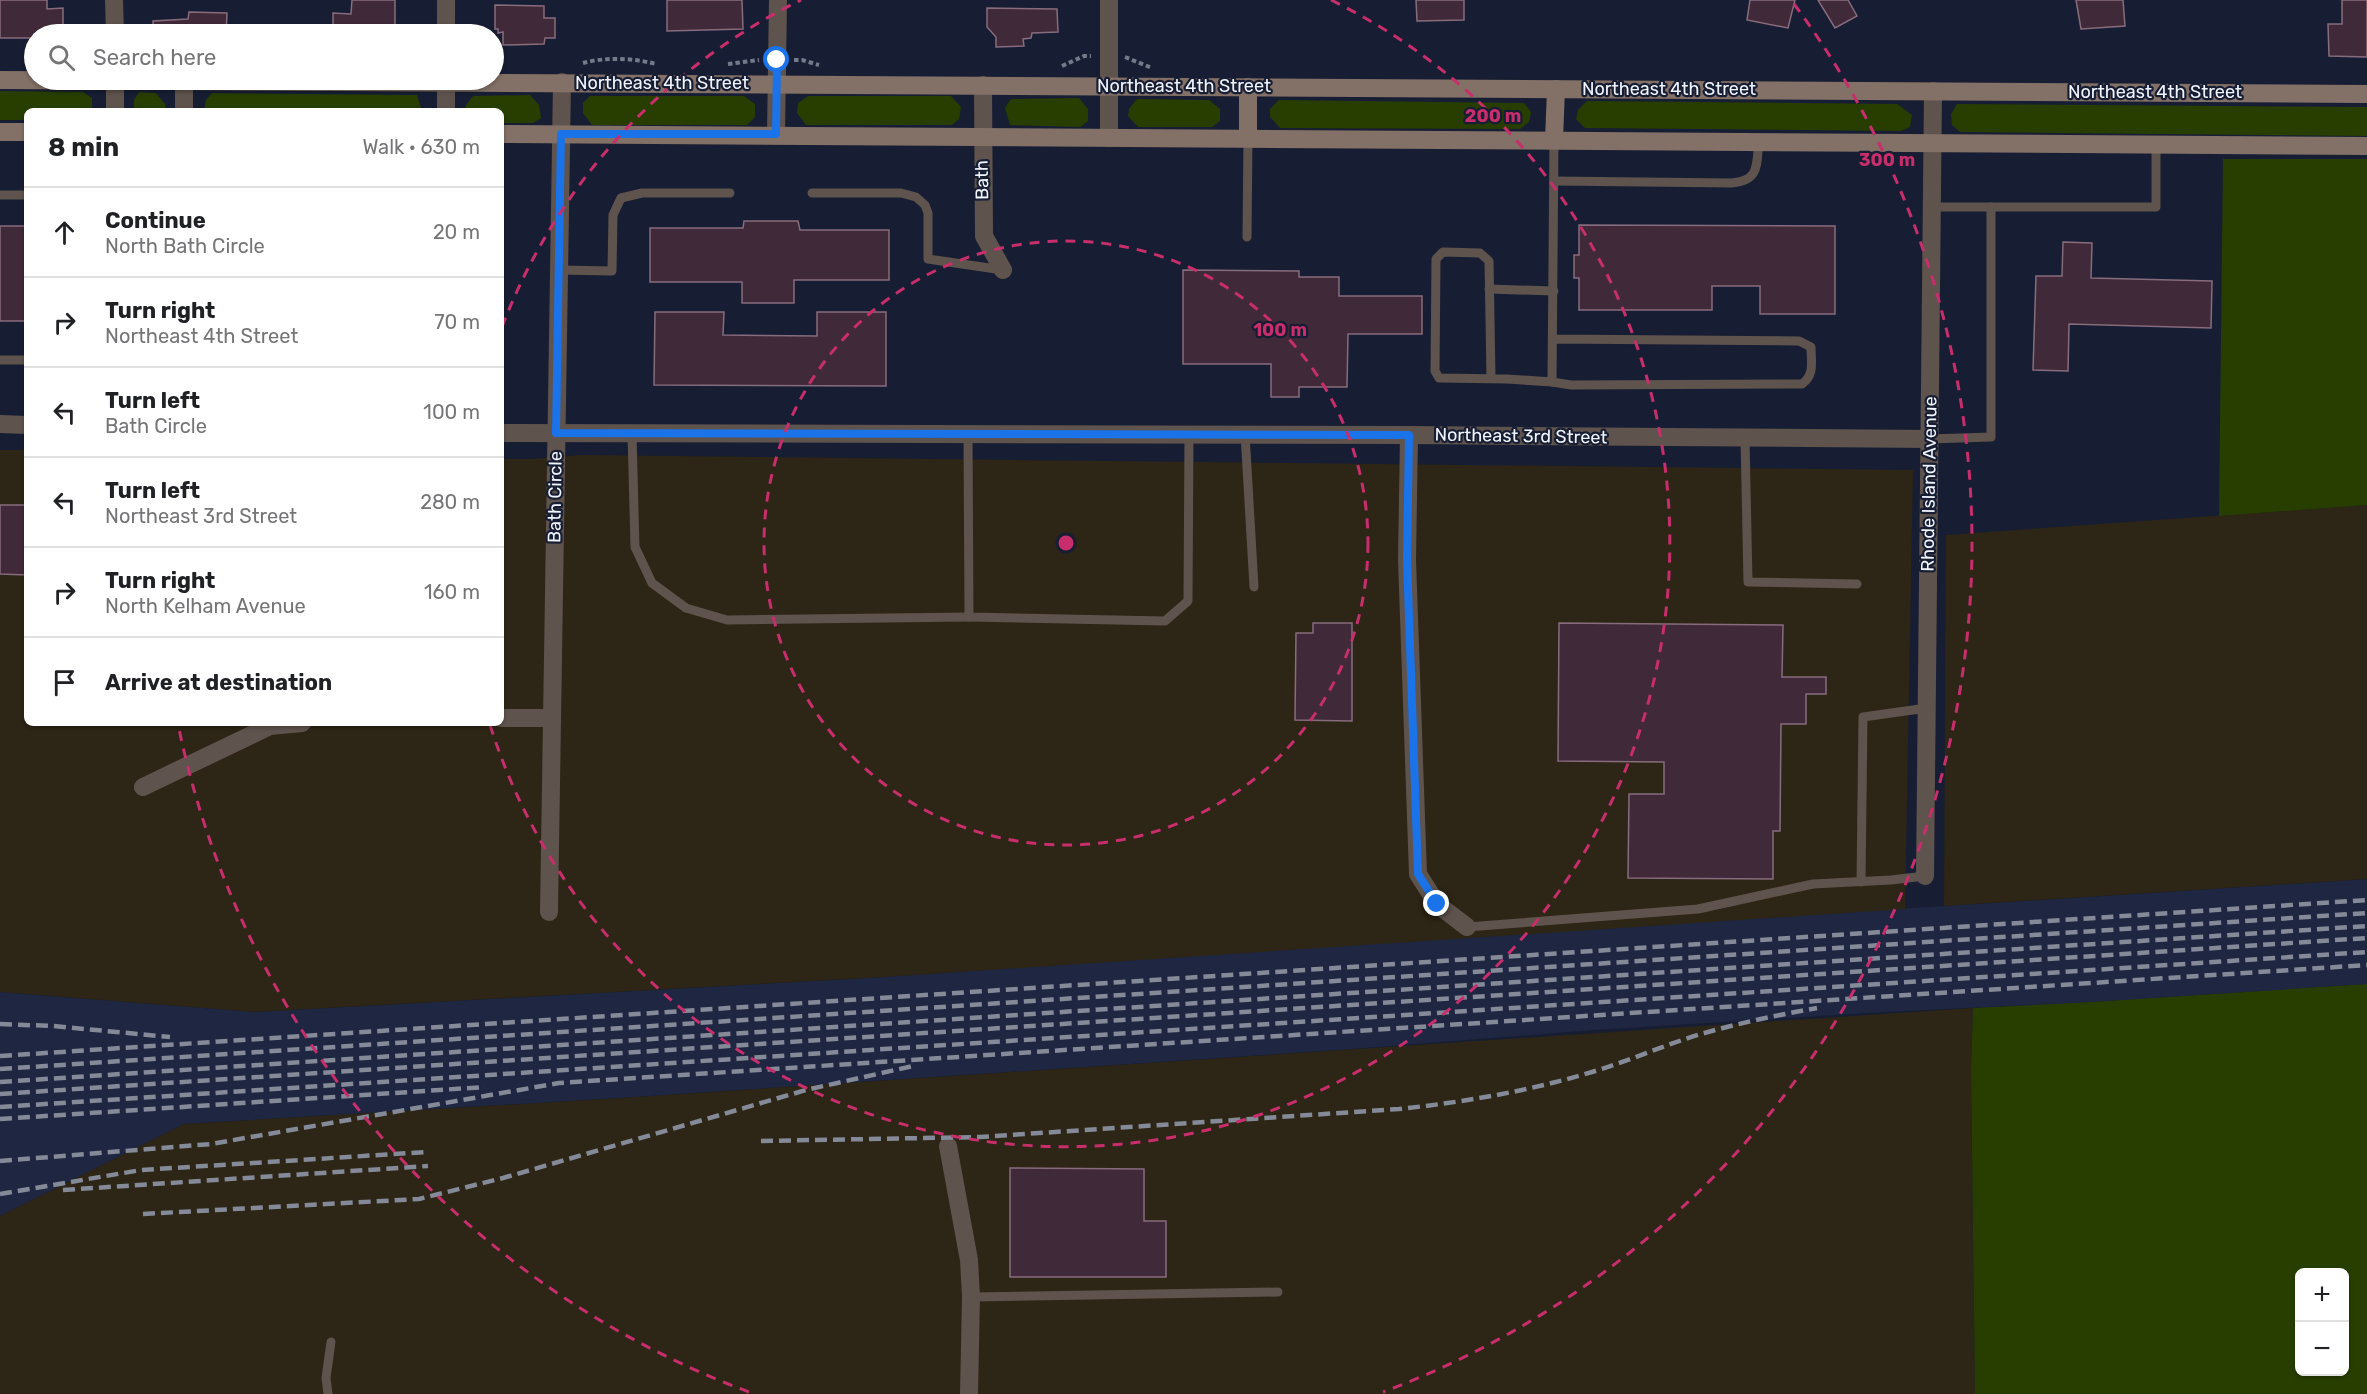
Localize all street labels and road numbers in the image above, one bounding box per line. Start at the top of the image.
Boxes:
street label: Northeast 4th Street [575,72,749,94]
street label: Northeast 4th Street [1097,75,1271,97]
street label: Northeast 4th Street [1582,78,1756,100]
street label: Northeast 4th Street [2068,81,2242,103]
street label: Bath [971,160,993,200]
street label: Rhode Island Avenue [1916,396,1942,572]
street label: Northeast 3rd Street [1434,423,1608,449]
street label: Bath Circle [543,451,567,543]

